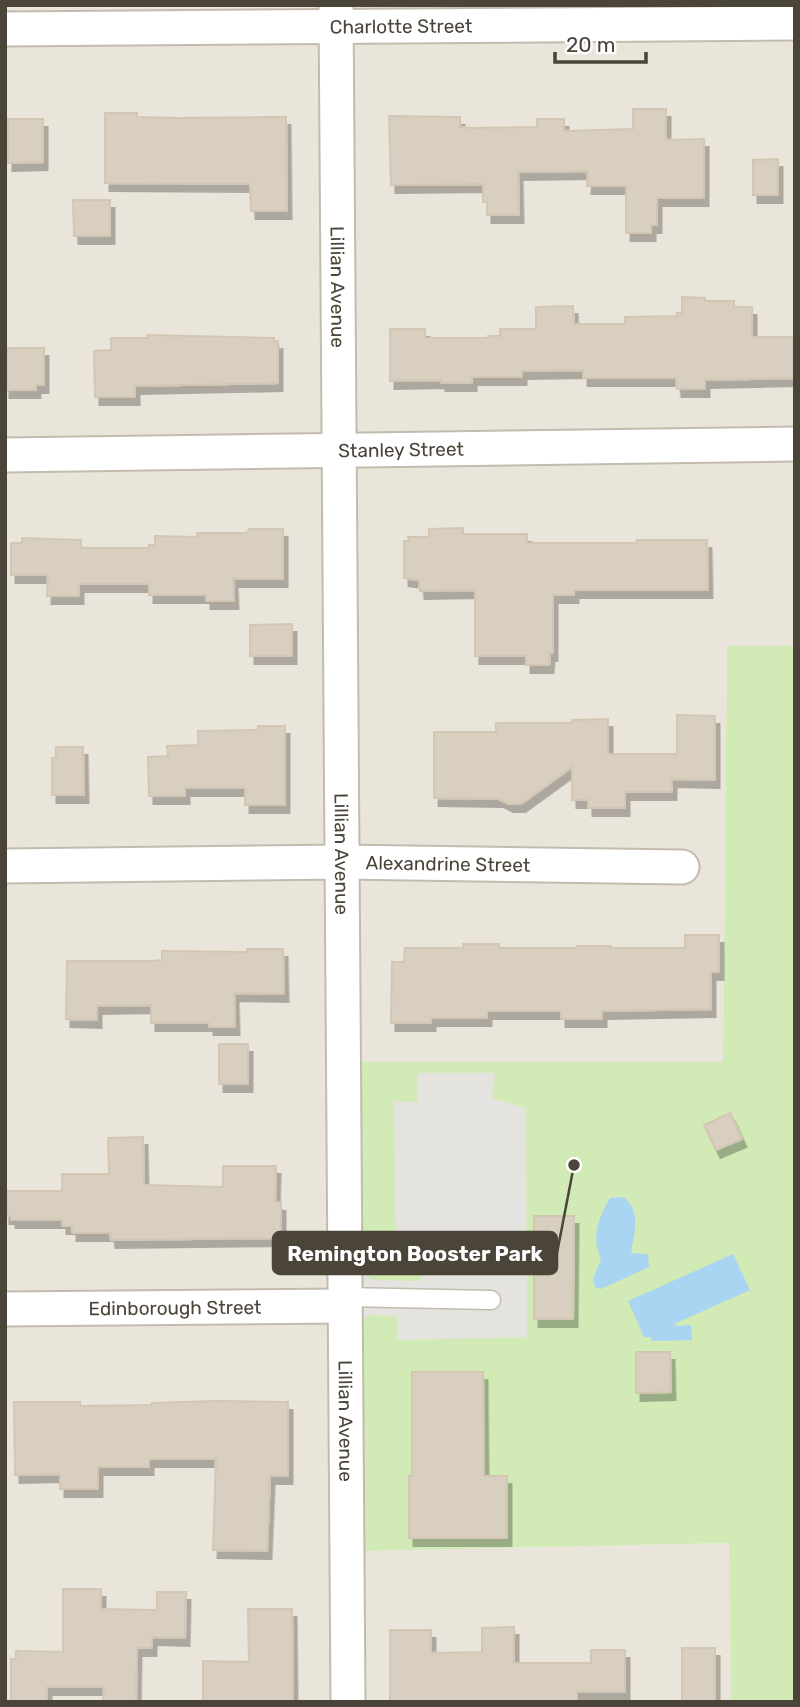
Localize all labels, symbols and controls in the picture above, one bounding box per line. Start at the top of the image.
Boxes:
street label: Charlotte Street [330,14,473,38]
scale bar [555,21,646,65]
text: 20 m [566,32,615,57]
street label: Lillian Avenue [326,226,350,348]
street label: Stanley Street [338,437,465,462]
street label: Lillian Avenue [330,793,354,915]
street label: Alexandrine Street [365,851,531,876]
callout: Remington Booster Park [273,1232,557,1274]
text: Remington Booster Park [287,1241,543,1266]
street label: Edinborough Street [88,1295,262,1320]
street label: Lillian Avenue [334,1360,358,1482]

